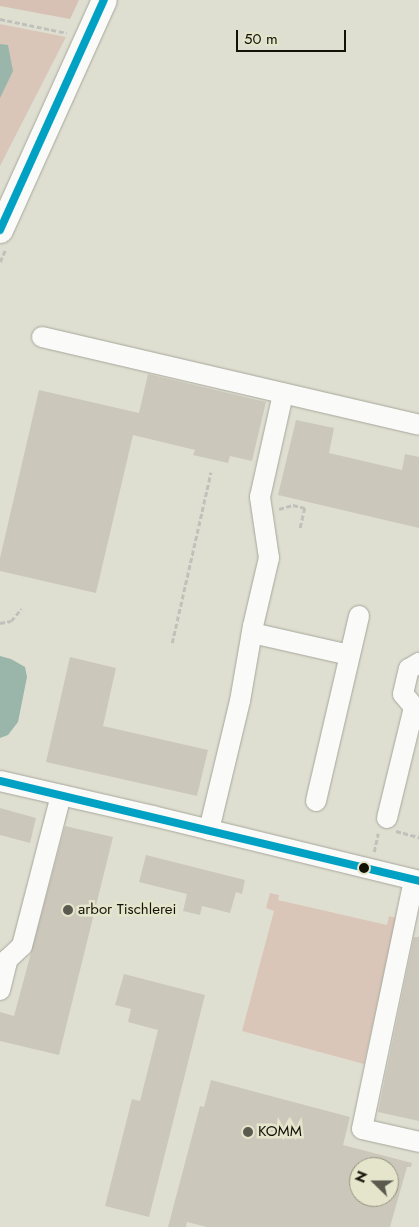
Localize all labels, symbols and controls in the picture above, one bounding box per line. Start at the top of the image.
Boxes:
scale bar [239,20,349,52]
text: 50 m [244,28,278,50]
unlabelled marker [359,863,369,873]
place label: arbor Tischlerei [78,901,176,919]
marker: arbor Tischlerei [62,904,74,916]
place label: KOMM [258,1123,302,1141]
marker: KOMM [242,1126,254,1138]
north arrow [349,1157,399,1207]
text: N [350,1168,372,1186]

